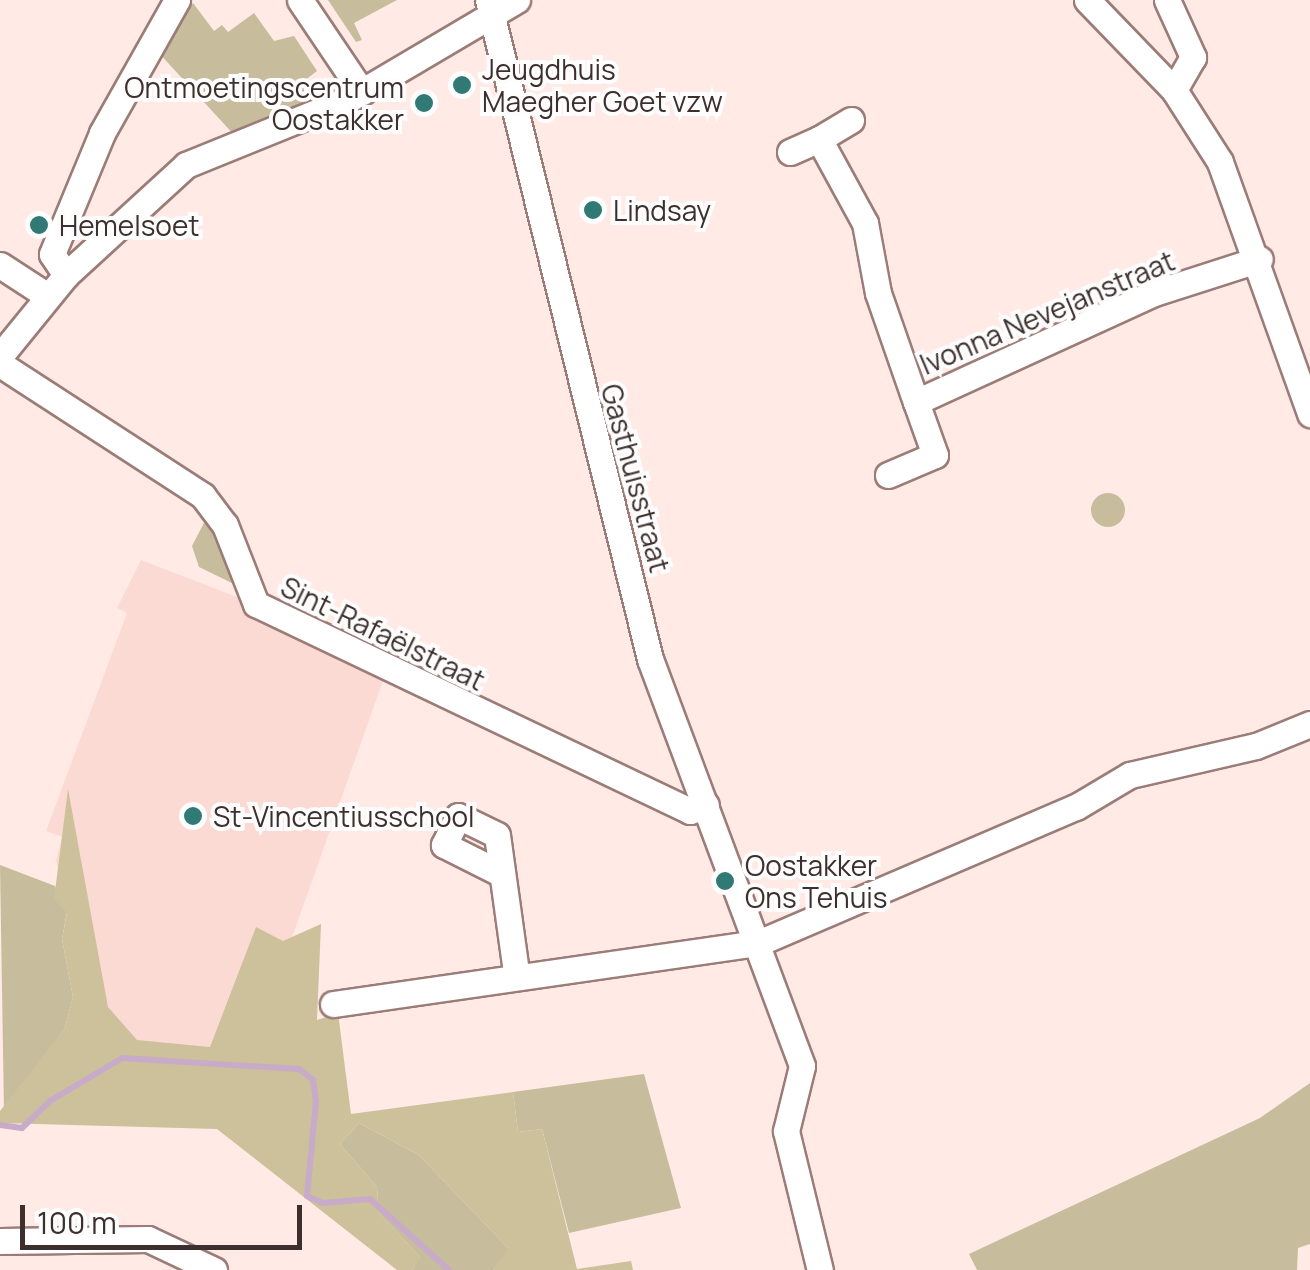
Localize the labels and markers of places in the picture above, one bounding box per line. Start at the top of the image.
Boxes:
place label: Jeugdhuis Maegher Goet vzw [482,52,723,118]
place label: Ontmoetingscentrum Oostakker [124,70,404,136]
marker: Jeugdhuis Maegher Goet vzw [451,74,473,96]
marker: Ontmoetingscentrum Oostakker [413,92,435,114]
place label: Lindsay [613,193,711,227]
marker: Lindsay [582,199,604,221]
place label: Hemelsoet [59,208,200,242]
marker: Hemelsoet [28,214,50,236]
place label: St-Vincentiusschool [213,799,475,833]
marker: St-Vincentiusschool [182,805,204,827]
place label: Oostakker Ons Tehuis [745,848,888,914]
marker: Oostakker Ons Tehuis [714,870,736,892]

